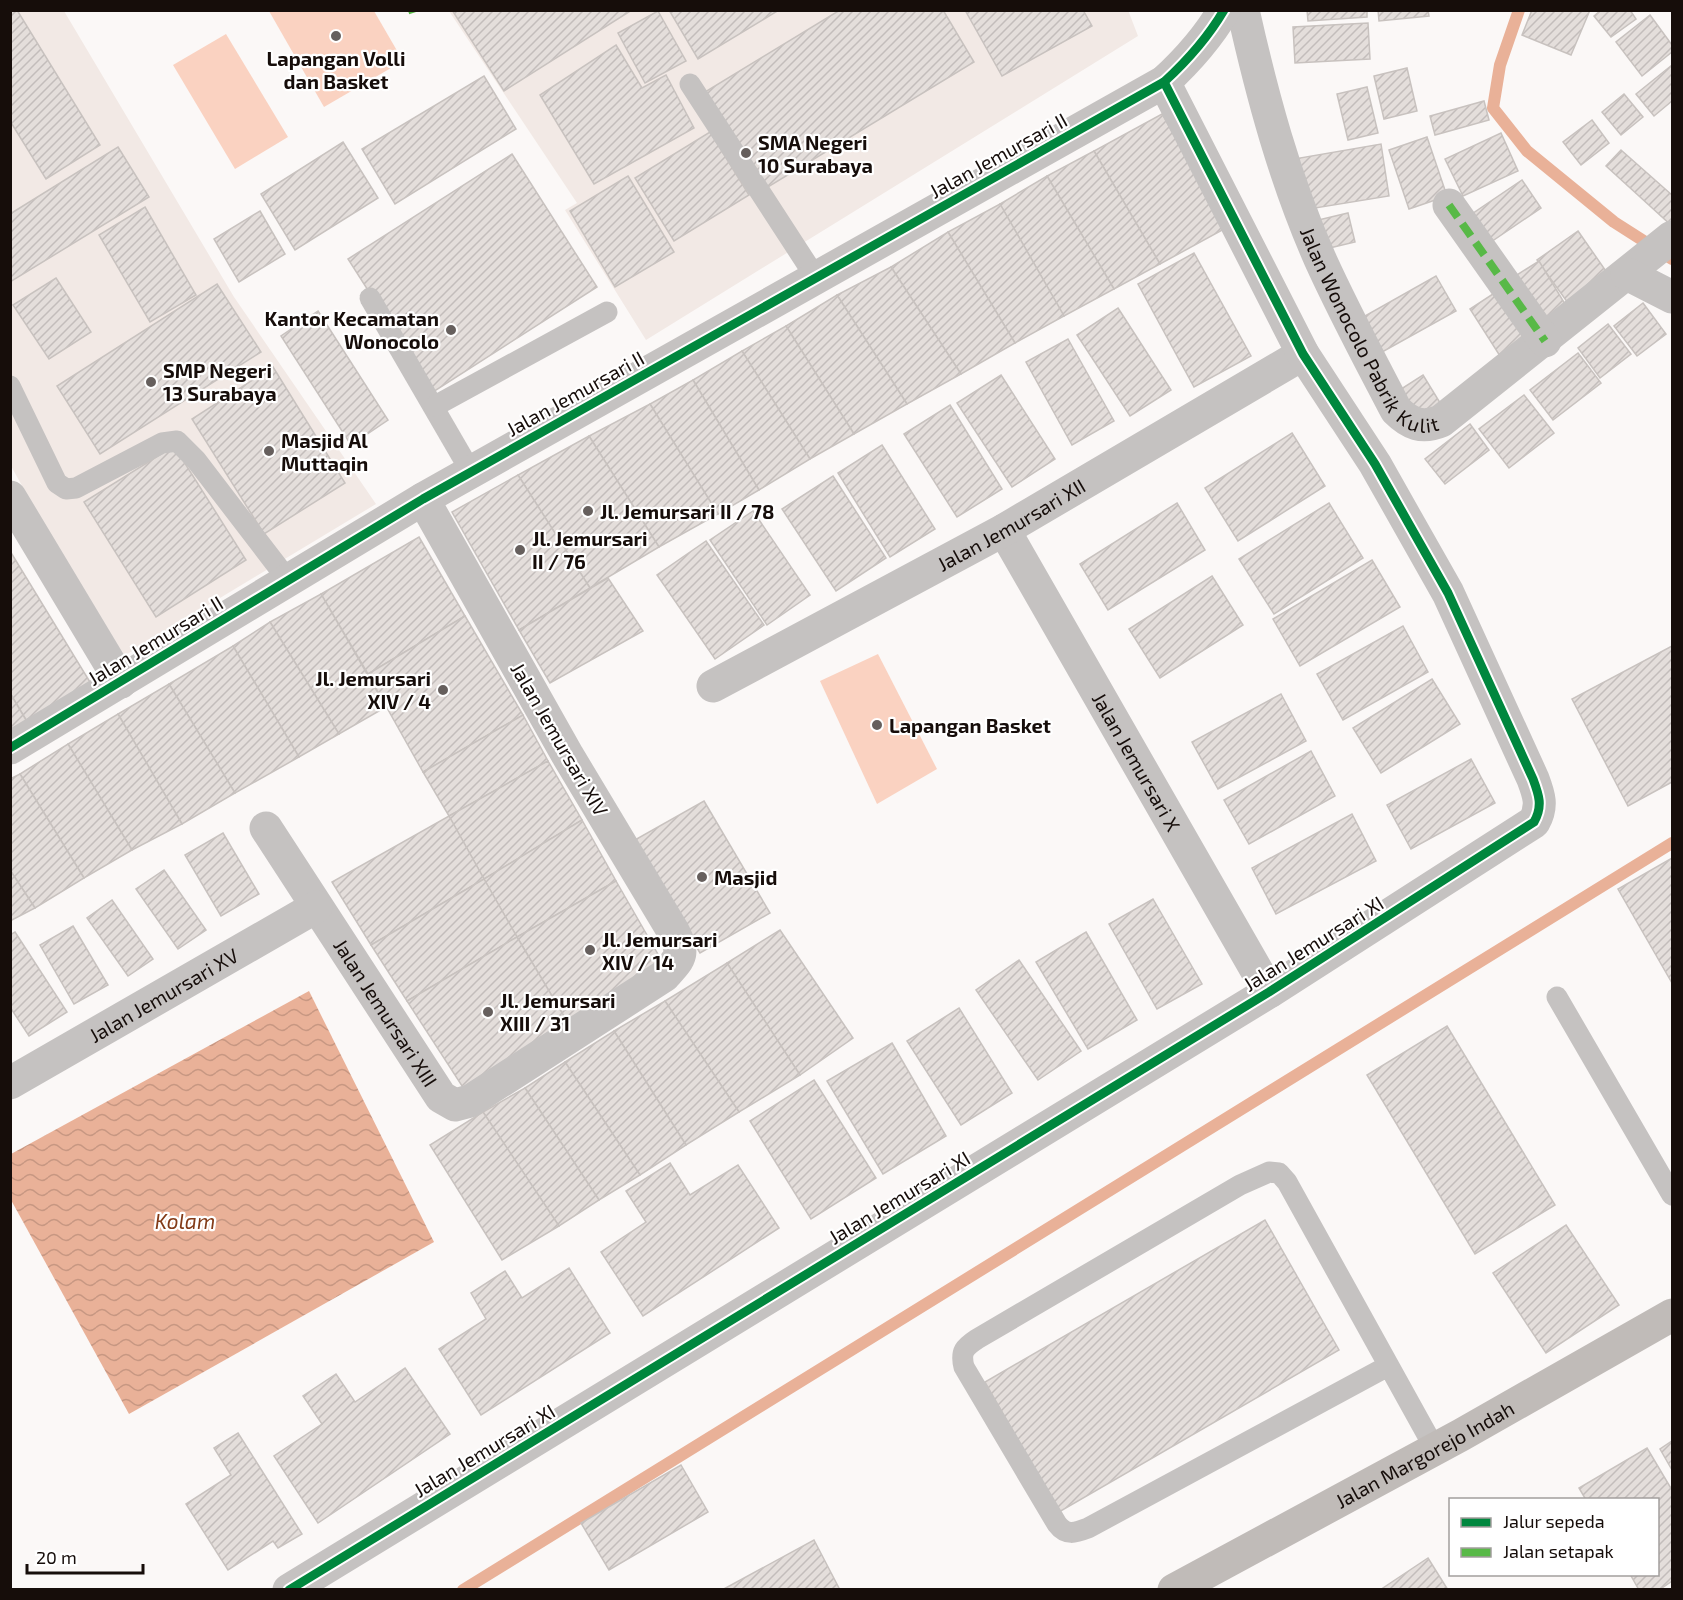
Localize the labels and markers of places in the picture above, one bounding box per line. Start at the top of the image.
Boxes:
marker: Lapangan Volli dan Basket [329,29,343,43]
place label: Lapangan Volli dan Basket [267,46,405,93]
place label: SMA Negeri 10 Surabaya [758,130,873,178]
marker: SMA Negeri 10 Surabaya [739,146,753,160]
place label: Kantor Kecamatan Wonocolo [265,306,439,353]
marker: Kantor Kecamatan Wonocolo [444,323,458,337]
place label: SMP Negeri 13 Surabaya [163,358,277,406]
marker: SMP Negeri 13 Surabaya [144,375,158,389]
place label: Masjid Al Muttaqin [281,428,368,475]
marker: Masjid Al Muttaqin [262,444,276,458]
place label: Jl. Jemursari II / 78 [600,499,774,523]
marker: Jl. Jemursari II / 78 [581,504,595,518]
place label: Jl. Jemursari II / 76 [532,526,648,573]
marker: Jl. Jemursari II / 76 [513,543,527,557]
place label: Jl. Jemursari XIV / 4 [315,666,431,713]
marker: Jl. Jemursari XIV / 4 [436,683,450,697]
place label: Lapangan Basket [889,713,1051,737]
marker: Lapangan Basket [870,718,884,732]
place label: Masjid [714,865,777,889]
marker: Masjid [695,870,709,884]
place label: Jl. Jemursari XIV / 14 [602,927,718,974]
marker: Jl. Jemursari XIV / 14 [583,943,597,957]
place label: Jl. Jemursari XIII / 31 [500,988,616,1035]
marker: Jl. Jemursari XIII / 31 [481,1005,495,1019]

